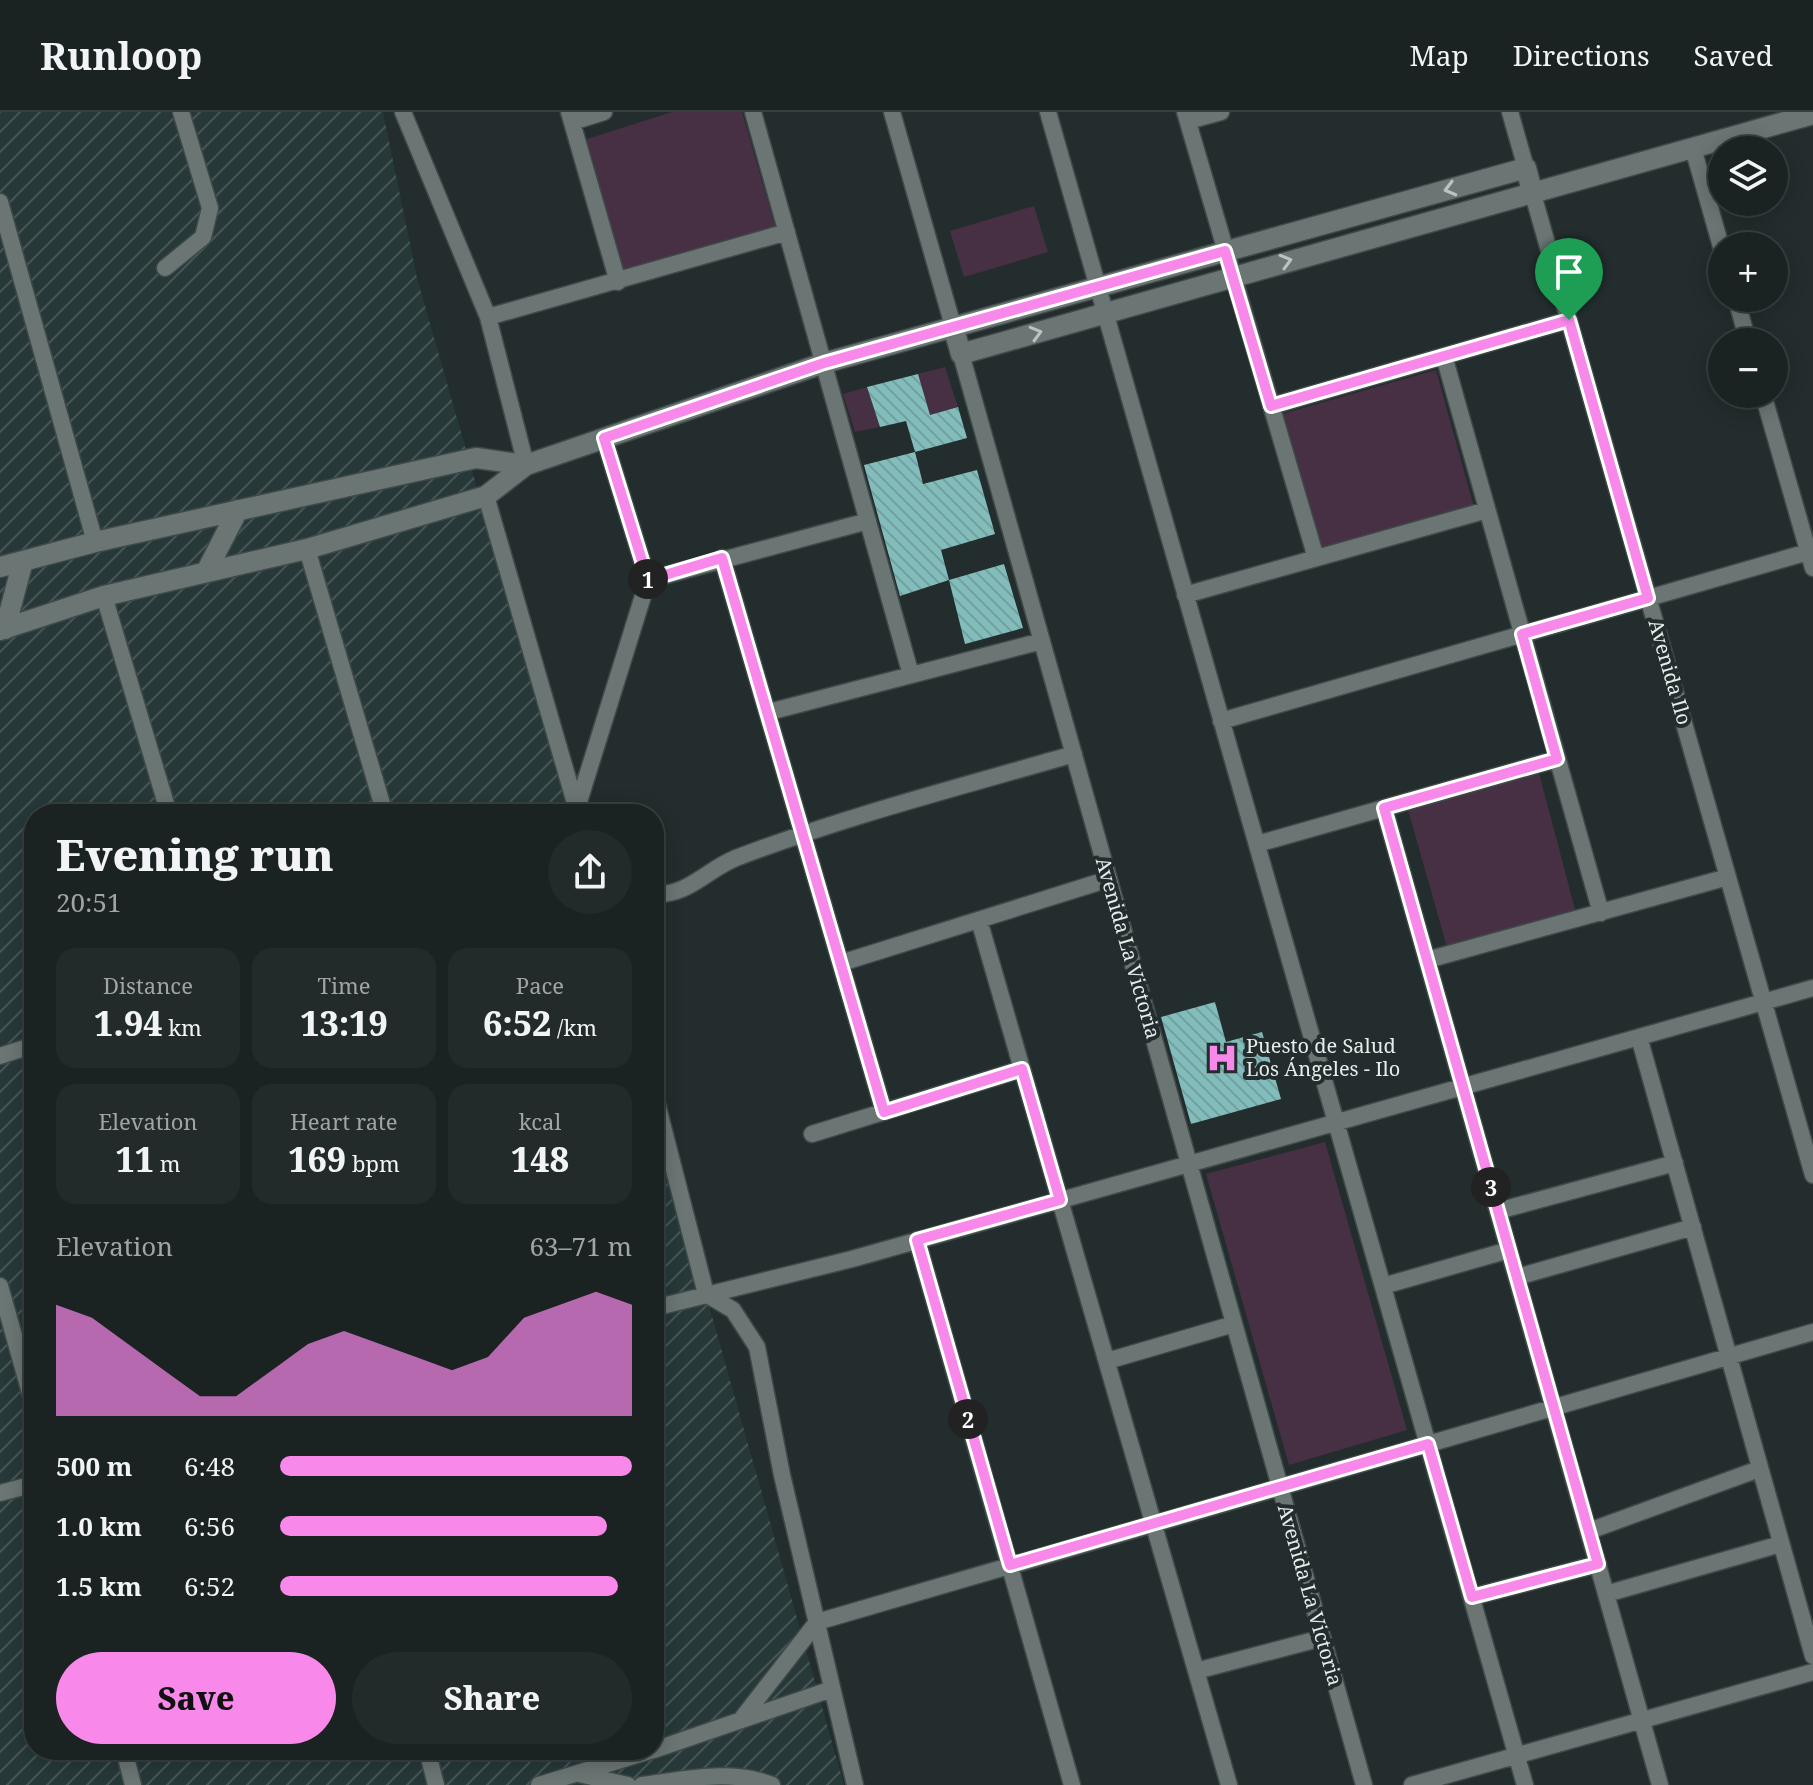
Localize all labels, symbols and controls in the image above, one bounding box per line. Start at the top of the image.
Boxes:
text: Runloop [40,29,202,81]
text: Map [1409,36,1469,74]
text: Directions [1513,36,1650,74]
text: Saved [1694,36,1773,74]
map controls [1708,136,1788,408]
button: layers [1708,136,1788,216]
one-way arrow [1444,179,1458,196]
button: + [1708,232,1788,312]
pin [1535,238,1603,320]
icon: arrive [1547,250,1591,294]
one-way arrow [1279,254,1293,270]
one-way arrow [1029,326,1043,342]
button: − [1708,328,1788,408]
pin: 1 [628,559,668,599]
text: 1 [642,564,654,594]
street label: Avenida Ilo [1643,616,1698,728]
text: Evening run [56,824,334,884]
button: share [548,830,632,914]
street label: Avenida La Victoria [1090,854,1167,1042]
text: 20:51 [56,884,122,920]
text: Distance [103,970,193,1000]
text: Time [317,970,371,1000]
text: Pace [516,970,564,1000]
text: 1.94 [94,1000,163,1046]
text: 13:19 [300,1000,388,1046]
text: 6:52 [483,1000,551,1046]
text: km [163,1012,202,1042]
text: /km [551,1012,597,1042]
place label: Puesto de Salud Los Ángeles - Ilo [1246,1032,1400,1082]
hospital icon: Puesto de Salud Los Ángeles - Ilo [1205,1041,1239,1075]
text: Elevation [98,1106,198,1136]
text: Heart rate [290,1106,398,1136]
text: kcal [519,1106,561,1136]
text: 11 [115,1136,154,1182]
text: 169 [288,1136,346,1182]
text: 148 [511,1136,569,1182]
text: m [154,1148,181,1178]
text: bpm [346,1148,400,1178]
pin: 3 [1471,1167,1511,1207]
text: 3 [1485,1172,1497,1202]
text: Elevation [56,1228,173,1264]
text: 63–71 m [530,1228,632,1264]
pin: 2 [948,1399,988,1439]
text: 2 [962,1404,974,1434]
text: 500 m [56,1448,132,1484]
text: 6:48 [184,1448,235,1484]
street label: Avenida La Victoria [1272,1501,1349,1689]
text: 1.0 km [56,1508,142,1544]
text: 6:56 [184,1508,235,1544]
text: 1.5 km [56,1568,142,1604]
text: 6:52 [184,1568,235,1604]
button: Save [56,1652,336,1744]
button: Share [352,1652,632,1744]

